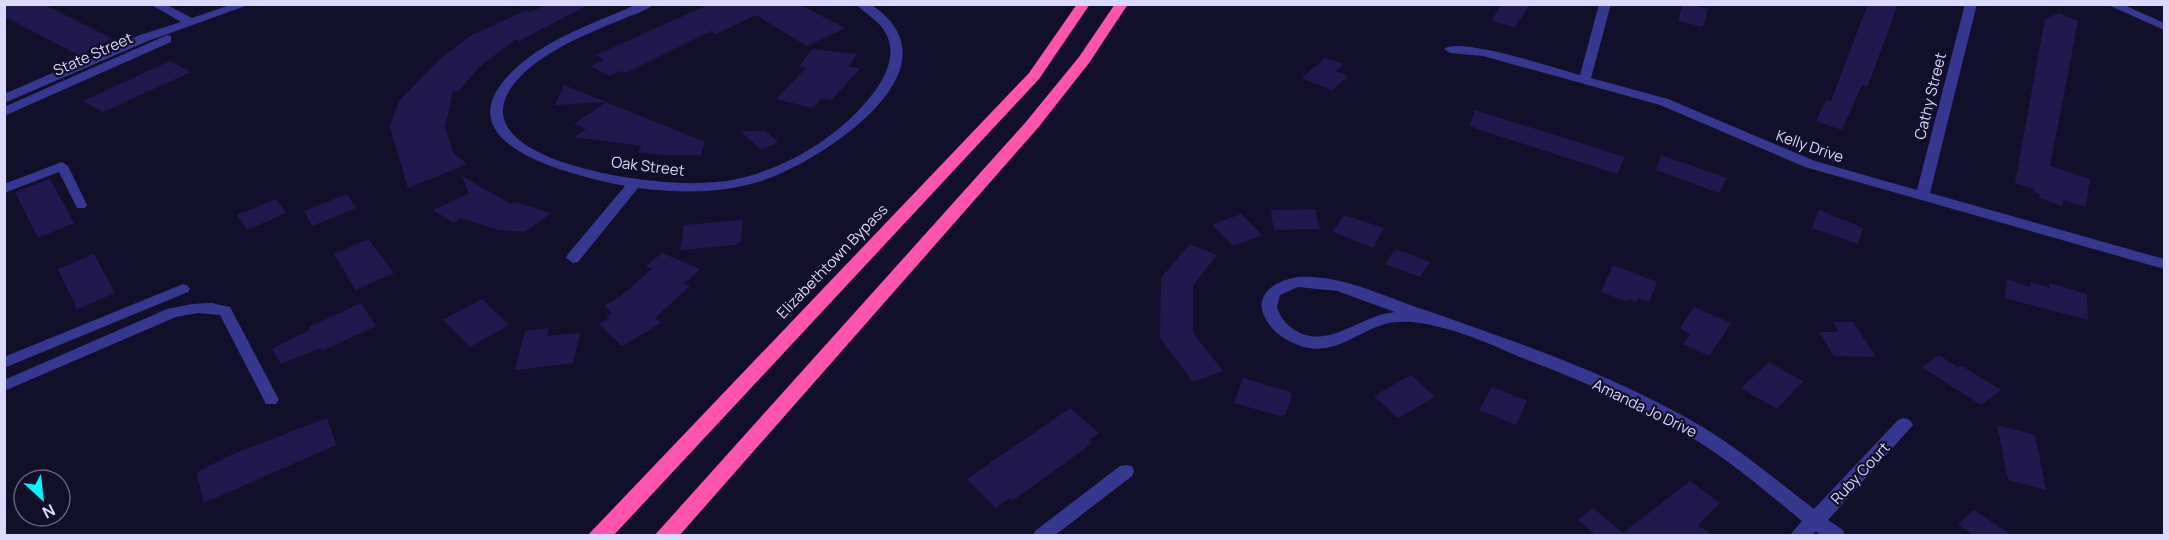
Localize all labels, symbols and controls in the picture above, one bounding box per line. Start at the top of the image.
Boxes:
street label: State Street [50,27,136,81]
street label: Cathy Street [1909,50,1951,142]
street label: Kelly Drive [1773,125,1847,167]
street label: Oak Street [610,151,686,181]
street label: Elizabethtown Bypass [772,199,892,323]
street label: Amanda Jo Drive [1589,374,1701,442]
street label: Ruby Court [1826,437,1894,509]
north arrow [12,468,72,528]
text: N [39,499,59,524]

